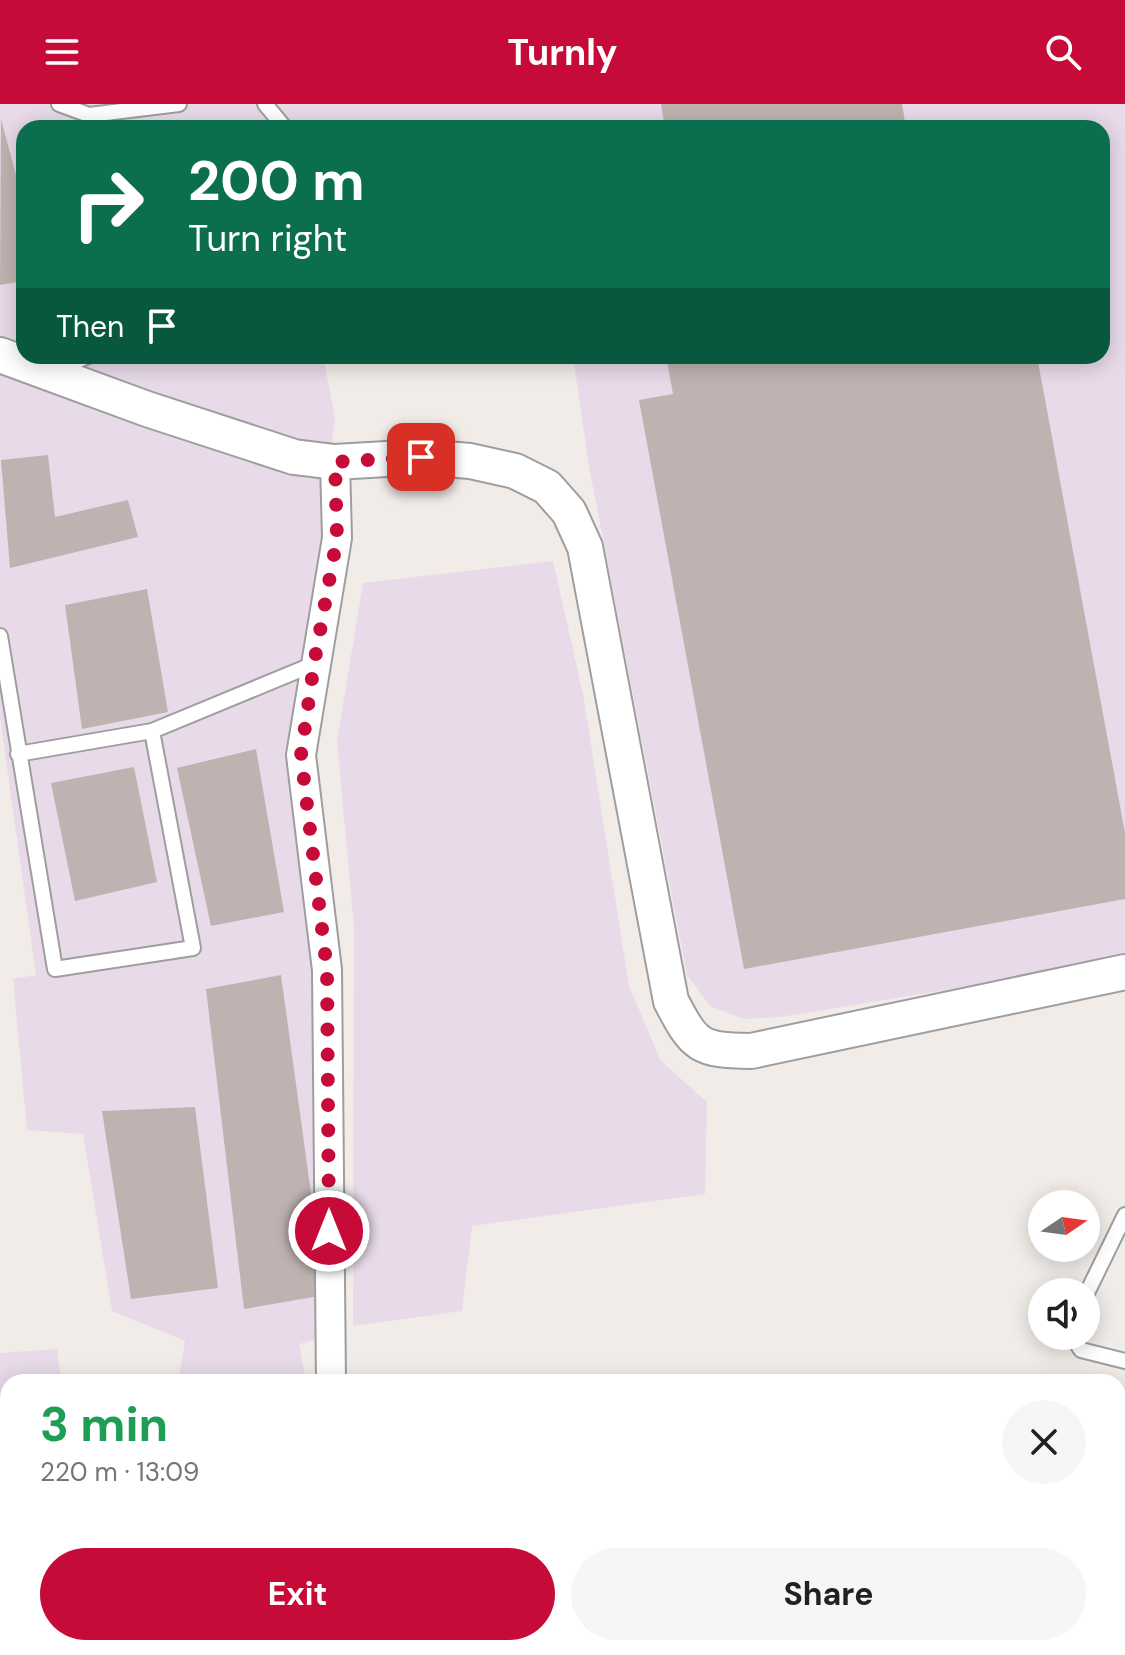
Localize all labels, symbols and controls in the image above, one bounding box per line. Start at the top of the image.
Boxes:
text: Turnly [507,29,618,76]
icon: menu [40,30,84,74]
icon: search [1041,30,1085,74]
text: 200 m [188,144,365,217]
icon: right [56,152,160,256]
text: Turn right [188,215,347,262]
icon: arrive [140,304,184,348]
text: Then [56,307,124,346]
pin [387,423,455,491]
icon: arrive [399,435,443,479]
position arrow [287,1189,371,1273]
north arrow [1028,1190,1100,1262]
map controls [1028,1190,1100,1350]
button: sound [1028,1278,1100,1350]
text: 3 min [40,1393,168,1456]
button: close [1002,1400,1086,1484]
text: 220 m · 13:09 [40,1455,199,1489]
button: Exit [40,1548,555,1640]
button: Share [571,1548,1086,1640]

